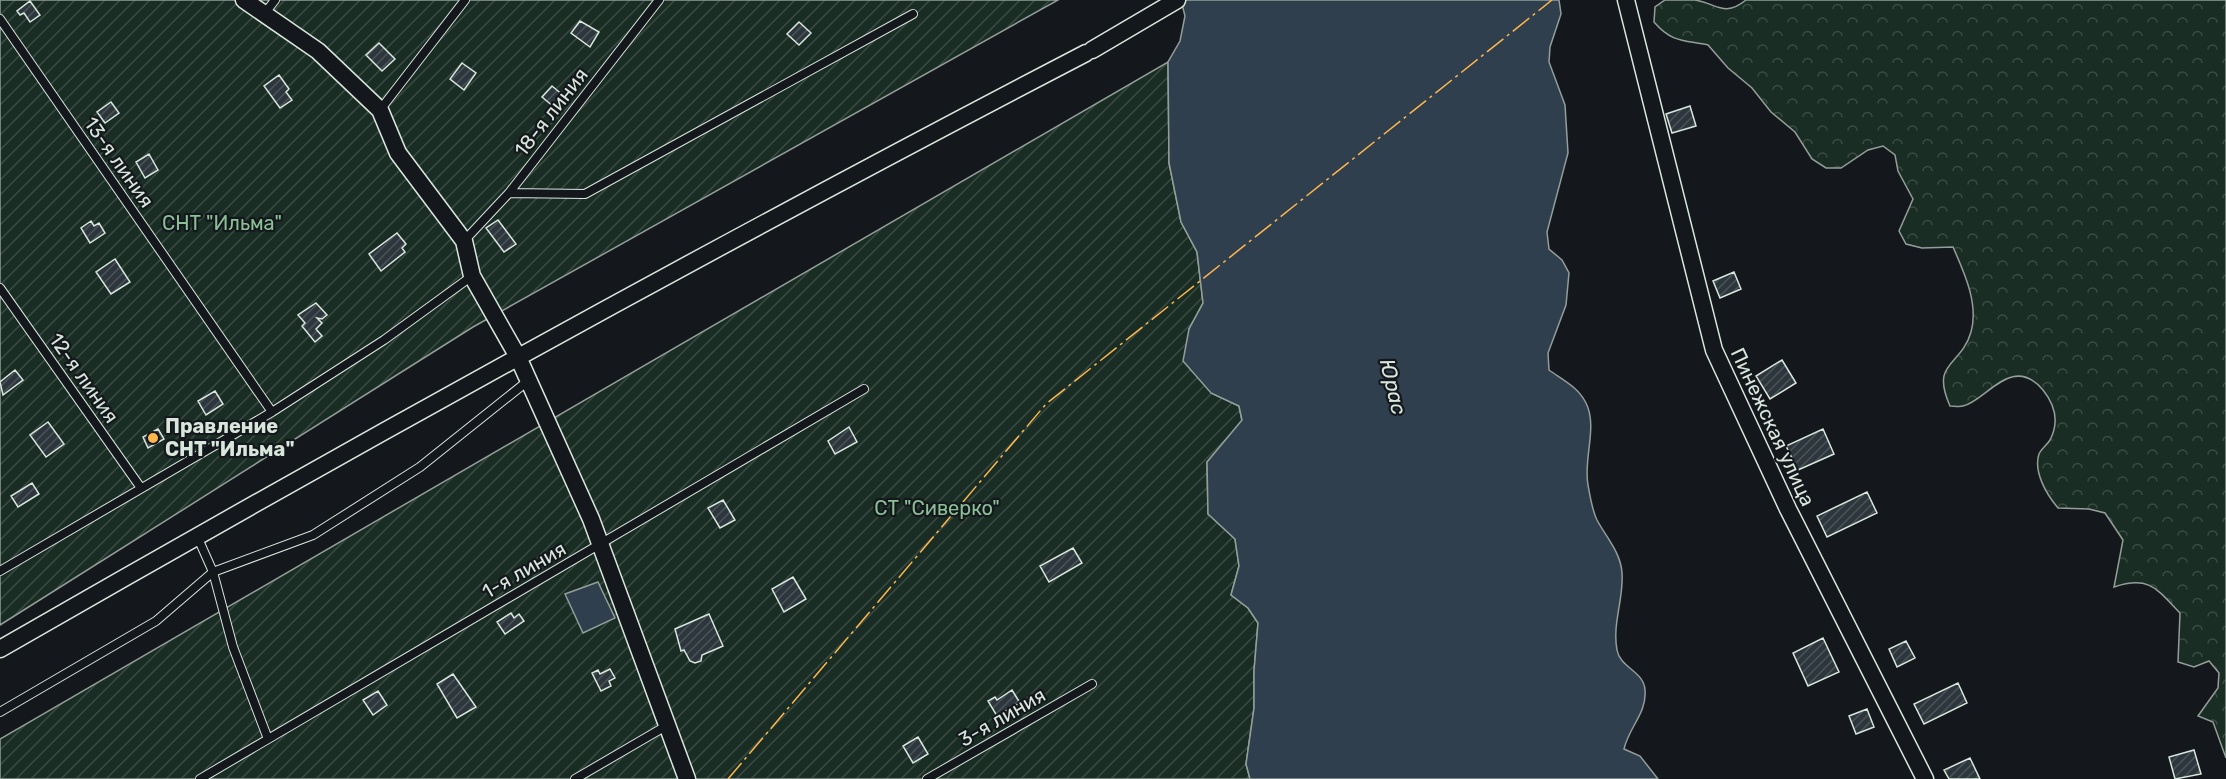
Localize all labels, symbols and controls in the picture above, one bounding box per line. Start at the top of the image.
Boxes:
street label: 18-я линия [509,63,593,161]
street label: 13-я линия [79,112,159,212]
park label: СНТ "Ильма" [162,211,282,235]
street label: 12-я линия [44,328,124,428]
street label: Пинежская улица [1726,344,1820,510]
water label: Юрас [1375,357,1412,417]
place label: Правление СНТ "Ильма" [165,414,294,461]
marker: Правление СНТ "Ильма" [146,431,160,445]
park label: СТ "Сиверко" [874,496,1000,520]
street label: 1-я линия [478,536,570,604]
street label: 3-я линия [954,682,1050,752]

